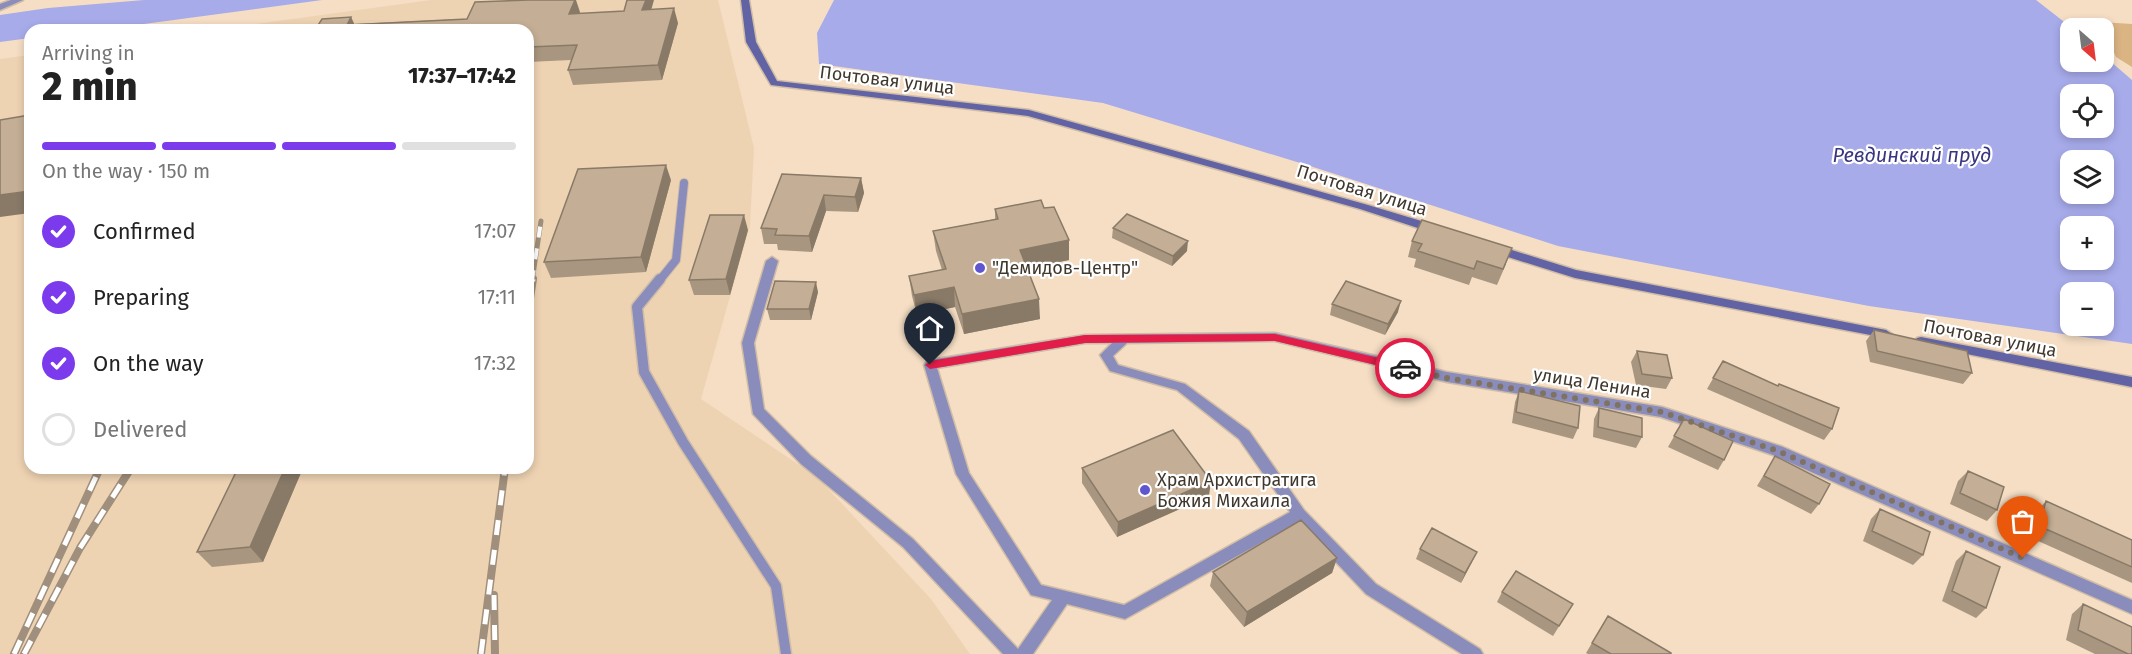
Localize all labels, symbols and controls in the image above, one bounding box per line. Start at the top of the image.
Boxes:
north arrow [2060,18,2114,72]
map controls [2060,18,2114,336]
text: Arriving in [42,41,135,65]
street label: Почтовая улица [818,61,956,99]
text: 17:37–17:42 [408,62,516,89]
text: 2 min [42,64,138,110]
button: locate [2060,84,2114,138]
water label: Ревдинский пруд [1833,143,1991,167]
button: layers [2060,150,2114,204]
text: On the way · 150 m [42,159,210,183]
street label: Почтовая улица [1294,160,1430,220]
icon: check [42,215,75,248]
button: + [2060,216,2114,270]
text: Confirmed [93,218,196,245]
text: 17:07 [474,219,516,243]
place label: "Демидов-Центр" [992,257,1138,279]
marker: "Демидов-Центр" [973,261,987,275]
icon: check [42,281,75,314]
button: − [2060,282,2114,336]
text: Preparing [93,284,189,311]
text: 17:11 [477,285,516,309]
pin [904,303,955,365]
icon: home [913,312,946,345]
street label: Почтовая улица [1921,314,2059,362]
courier [1375,338,1435,398]
icon: check [42,347,75,380]
text: On the way [93,350,204,377]
text: 17:32 [474,351,516,375]
icon: car [1389,352,1422,385]
street label: улица Ленина [1532,363,1652,403]
text: Delivered [93,416,188,443]
place label: Храм Архистратига Божия Михаила [1157,469,1317,512]
marker: Храм Архистратига Божия Михаила [1138,483,1152,497]
pin [1997,496,2048,558]
icon: bag [2006,505,2039,538]

